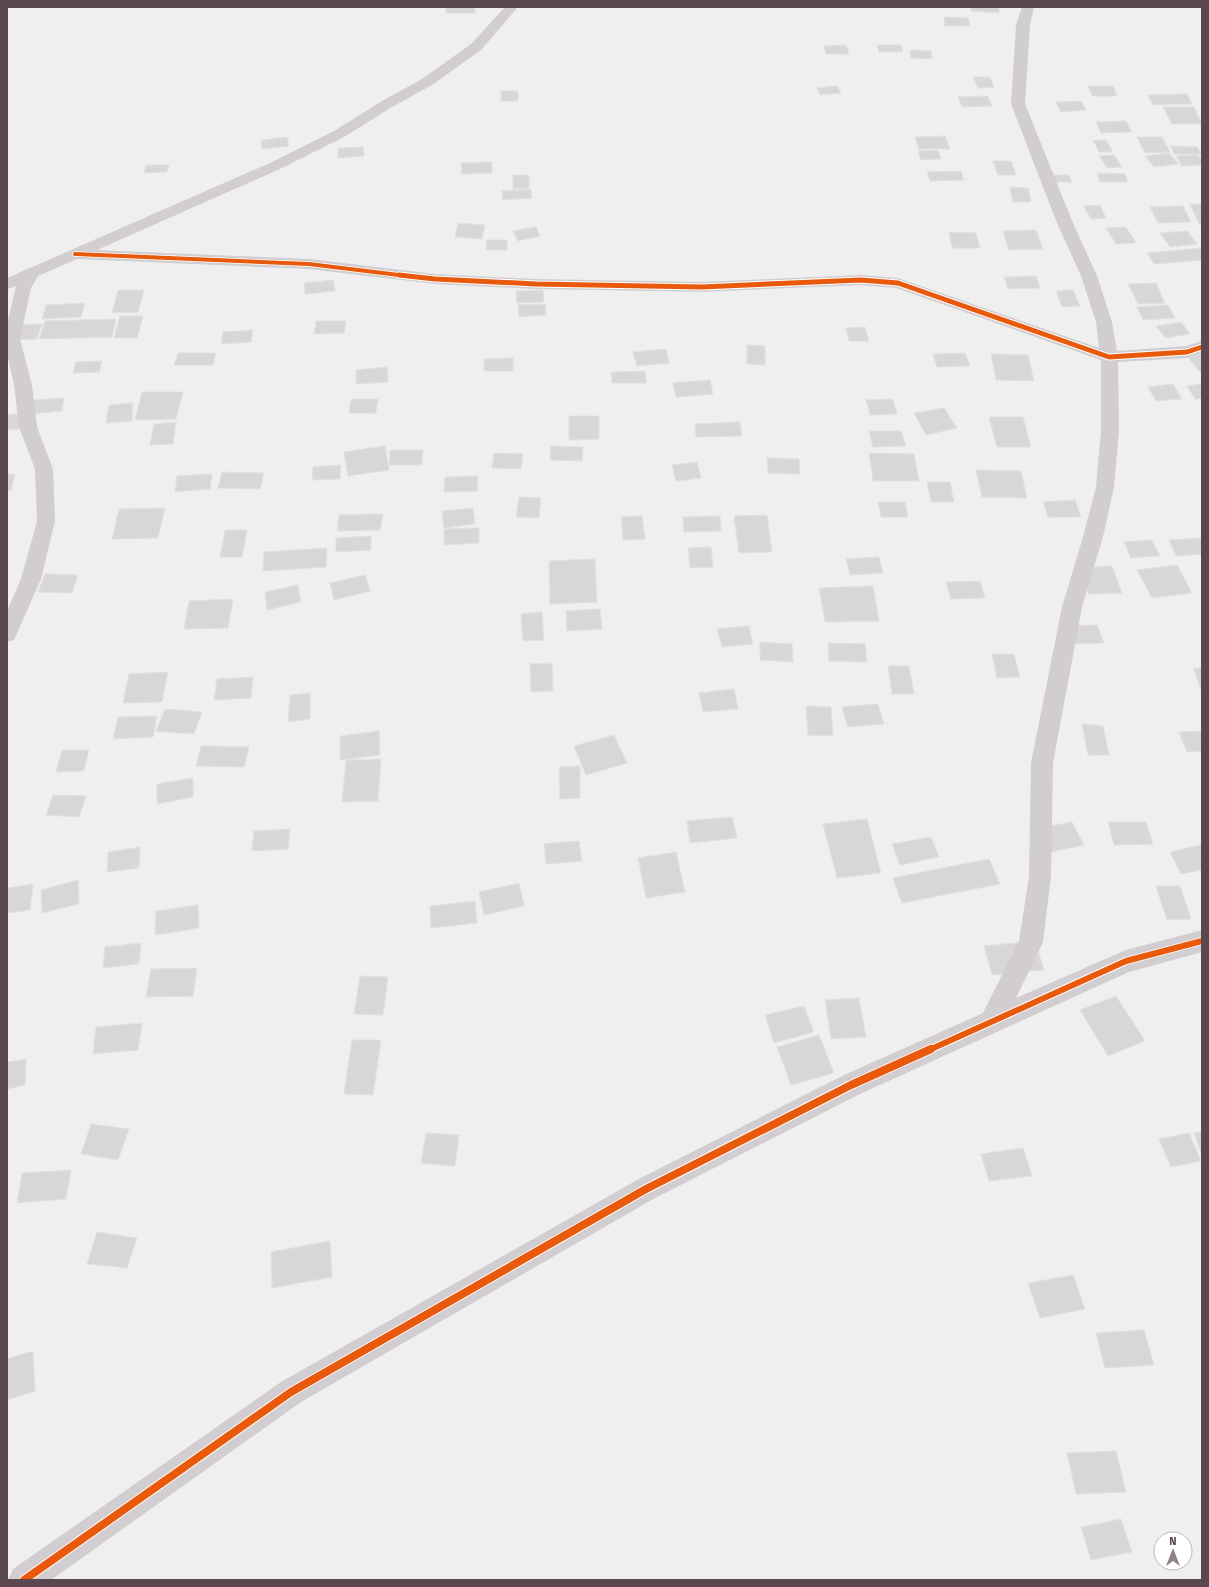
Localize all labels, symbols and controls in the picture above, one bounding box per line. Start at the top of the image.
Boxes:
north arrow [1153,1531,1193,1571]
text: N [1169,1535,1177,1548]

